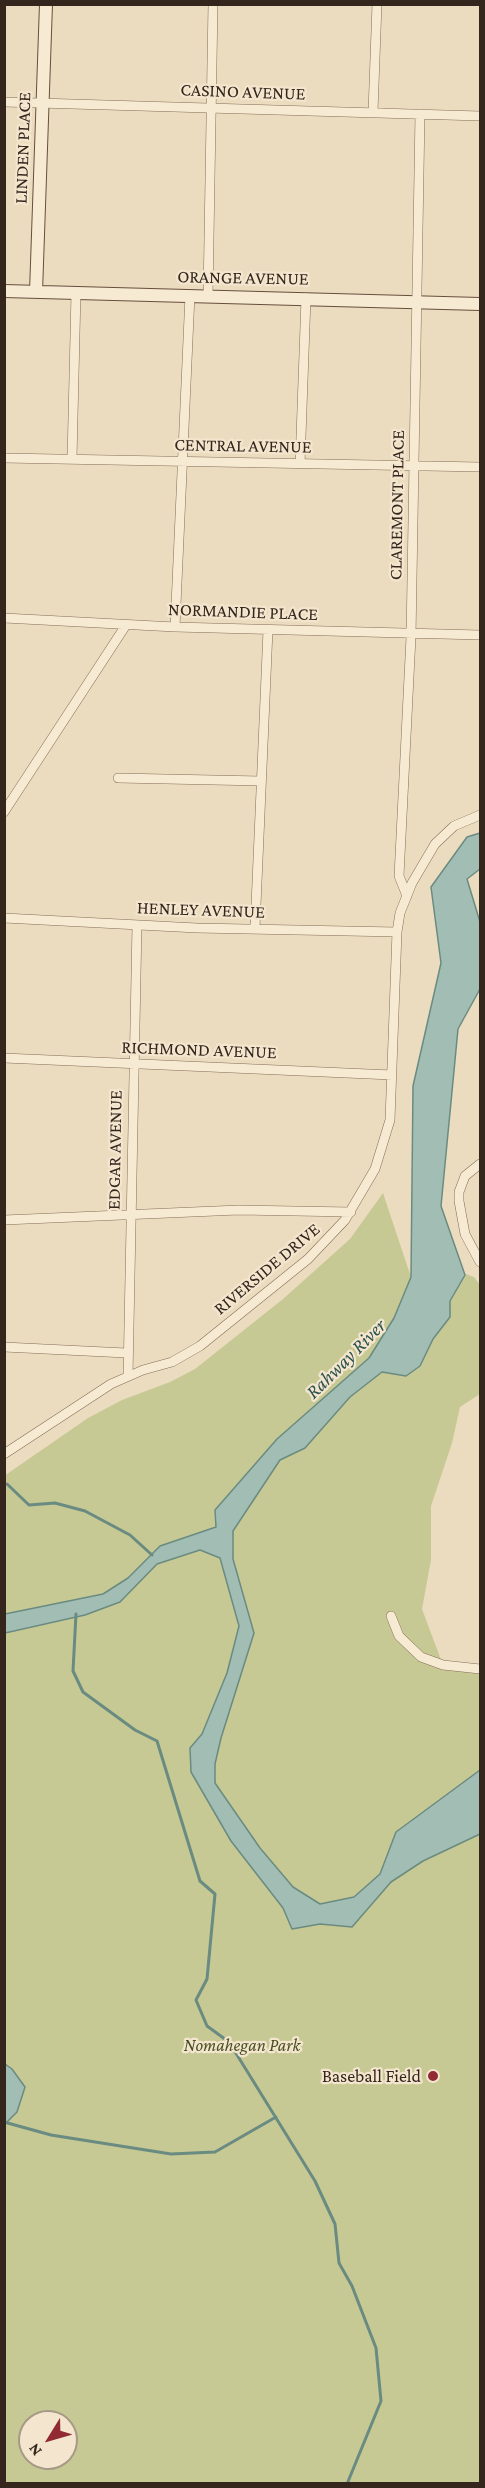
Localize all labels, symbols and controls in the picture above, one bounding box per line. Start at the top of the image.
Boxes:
street label: CASINO AVENUE [180,79,306,105]
street label: LINDEN PLACE [10,92,36,204]
street label: ORANGE AVENUE [177,266,309,290]
street label: CLAREMONT PLACE [385,430,409,580]
street label: CENTRAL AVENUE [174,434,312,458]
street label: NORMANDIE PLACE [168,599,318,625]
street label: HENLEY AVENUE [137,897,265,923]
street label: RICHMOND AVENUE [121,1036,277,1064]
street label: EDGAR AVENUE [103,1090,127,1210]
street label: RIVERSIDE DRIVE [210,1218,324,1320]
water label: Rahway River [301,1314,391,1404]
park label: Nomahegan Park [184,2034,300,2056]
place label: Baseball Field [322,2065,421,2087]
marker: Baseball Field [426,2069,440,2083]
north arrow [18,2410,78,2470]
text: N [25,2440,45,2459]

